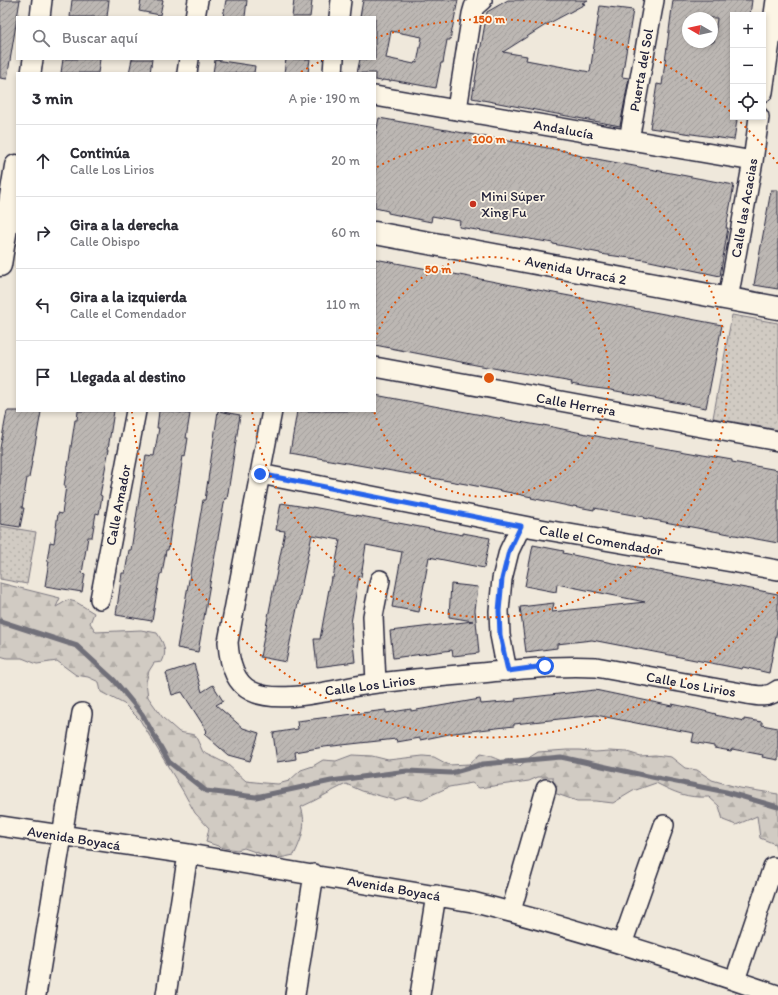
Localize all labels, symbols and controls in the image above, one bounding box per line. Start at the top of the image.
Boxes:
text: 150 m [473,12,506,26]
north arrow [682,12,718,48]
map controls [730,12,766,120]
button: + [730,12,766,48]
search box [16,16,376,60]
icon: search [30,27,52,49]
street label: Puerta del Sol [626,27,657,113]
text: Buscar aquí [62,29,138,47]
button: − [730,48,766,84]
button: locate [730,84,766,120]
text: 3 min [32,88,73,108]
text: A pie · 190 m [289,91,360,106]
street label: Andalucía [533,116,596,143]
text: 100 m [472,132,506,146]
text: Continúa [70,144,130,162]
icon: ahead [32,150,54,172]
text: 20 m [331,153,360,168]
street label: Calle las Acacias [727,157,762,259]
text: Calle Los Lirios [70,162,154,177]
place label: Mini Súper Xing Fu [481,188,545,221]
marker: Mini Súper Xing Fu [468,199,478,209]
text: Gira a la derecha [70,216,179,234]
icon: right [32,222,54,244]
text: 60 m [331,225,360,240]
text: Calle Obispo [70,234,140,249]
street label: Avenida Urracá 2 [524,252,629,289]
text: 50 m [425,262,452,276]
text: Gira a la izquierda [70,288,187,306]
icon: left [32,294,54,316]
text: 110 m [326,297,360,312]
text: Calle el Comendador [70,306,186,321]
icon: arrive [32,366,54,388]
text: Llegada al destino [70,368,186,386]
centre of rings [482,371,496,385]
street label: Calle Herrera [535,389,617,420]
street label: Calle Amador [102,462,135,547]
route end [251,465,269,483]
street label: Calle el Comendador [538,521,665,560]
route start [536,657,554,675]
street label: Calle Los Lirios [645,668,737,701]
street label: Calle Los Lirios [324,672,416,699]
street label: Avenida Boyacá [26,823,123,854]
street label: Avenida Boyacá [346,872,443,905]

